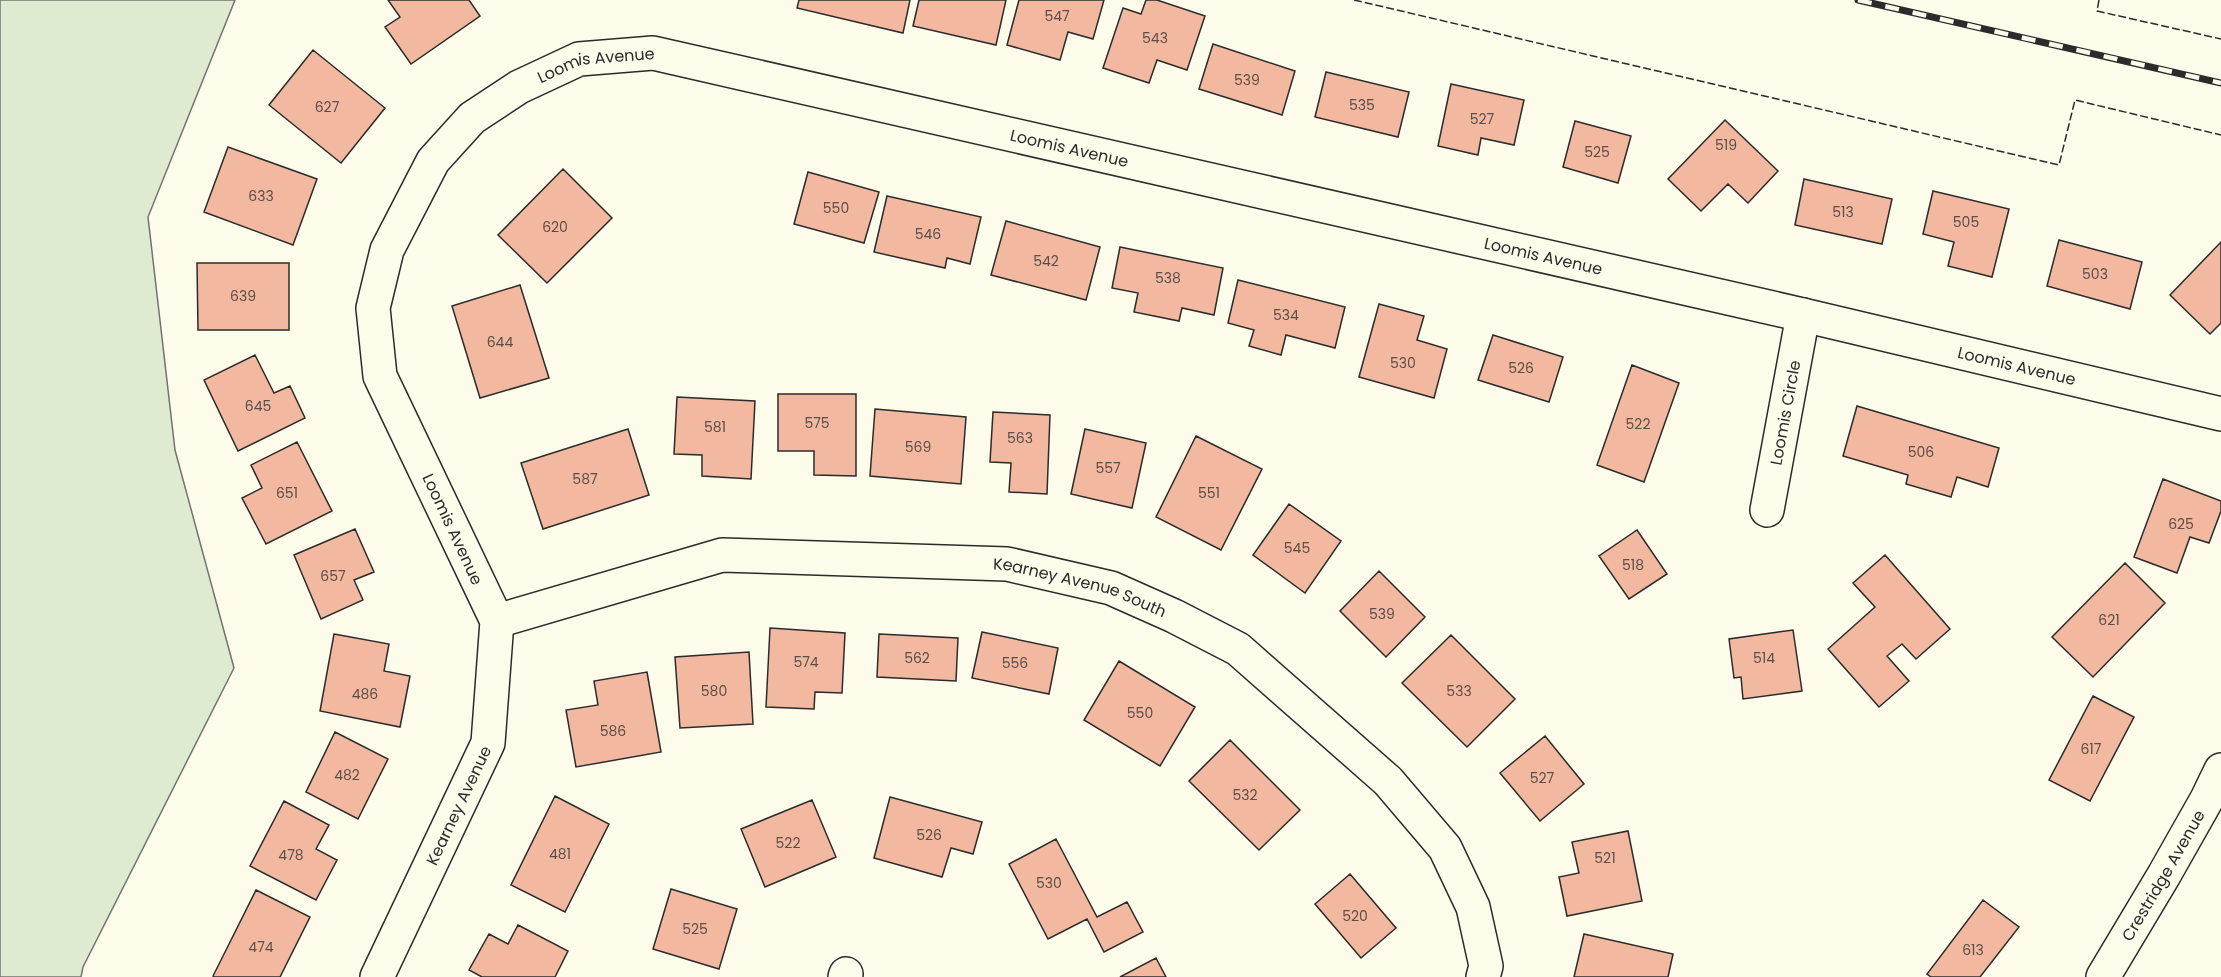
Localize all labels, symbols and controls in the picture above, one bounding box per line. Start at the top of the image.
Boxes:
house number: 547 [1044,6,1070,26]
house number: 543 [1142,28,1168,48]
street label: Loomis Avenue [534,42,656,89]
house number: 539 [1234,70,1260,90]
house number: 535 [1349,95,1375,115]
house number: 627 [315,97,340,117]
house number: 527 [1470,109,1495,129]
street label: Loomis Avenue [1008,124,1131,173]
house number: 519 [1715,135,1737,155]
house number: 525 [1584,142,1610,162]
house number: 633 [248,186,274,206]
house number: 550 [823,198,849,218]
house number: 513 [1832,202,1854,222]
house number: 505 [1953,212,1979,232]
house number: 620 [542,217,568,237]
house number: 546 [915,224,941,244]
street label: Loomis Avenue [1482,232,1605,281]
house number: 542 [1033,251,1059,271]
house number: 503 [2082,264,2108,284]
house number: 538 [1155,268,1181,288]
house number: 639 [230,286,256,306]
house number: 534 [1273,305,1299,325]
house number: 644 [487,332,513,352]
street label: Loomis Avenue [1955,341,2078,391]
house number: 530 [1390,353,1416,373]
house number: 526 [1508,358,1534,378]
street label: Loomis Circle [1765,358,1806,467]
house number: 645 [245,396,271,416]
house number: 575 [804,413,830,433]
house number: 522 [1626,414,1650,434]
house number: 581 [704,417,726,437]
house number: 563 [1007,428,1033,448]
house number: 569 [905,437,931,457]
house number: 506 [1908,442,1934,462]
house number: 557 [1095,458,1121,478]
house number: 587 [572,469,598,489]
street label: Loomis Avenue [417,470,488,589]
house number: 651 [276,483,298,503]
house number: 551 [1198,483,1220,503]
house number: 625 [2168,514,2194,534]
house number: 545 [1284,538,1310,558]
street label: Kearney Avenue South [993,552,1170,623]
house number: 518 [1622,555,1644,575]
house number: 657 [320,566,346,586]
house number: 539 [1369,604,1395,624]
house number: 621 [2098,610,2120,630]
house number: 562 [904,648,930,668]
house number: 514 [1753,648,1775,668]
house number: 574 [793,652,819,672]
house number: 556 [1002,653,1028,673]
house number: 580 [701,681,727,701]
house number: 533 [1446,681,1472,701]
house number: 486 [352,684,378,704]
house number: 550 [1127,703,1153,723]
house number: 586 [600,721,626,741]
house number: 617 [2080,739,2102,759]
street label: Kearney Avenue [421,742,497,869]
house number: 482 [334,765,360,785]
house number: 527 [1530,768,1555,788]
house number: 532 [1232,785,1258,805]
street label: Crestridge Avenue [2116,806,2211,946]
house number: 526 [916,825,942,845]
house number: 522 [776,833,800,853]
house number: 481 [549,844,571,864]
house number: 478 [278,845,304,865]
house number: 521 [1594,848,1616,868]
house number: 530 [1036,873,1062,893]
house number: 520 [1342,906,1368,926]
house number: 525 [682,919,708,939]
house number: 474 [248,937,274,957]
house number: 613 [1962,940,1984,960]

